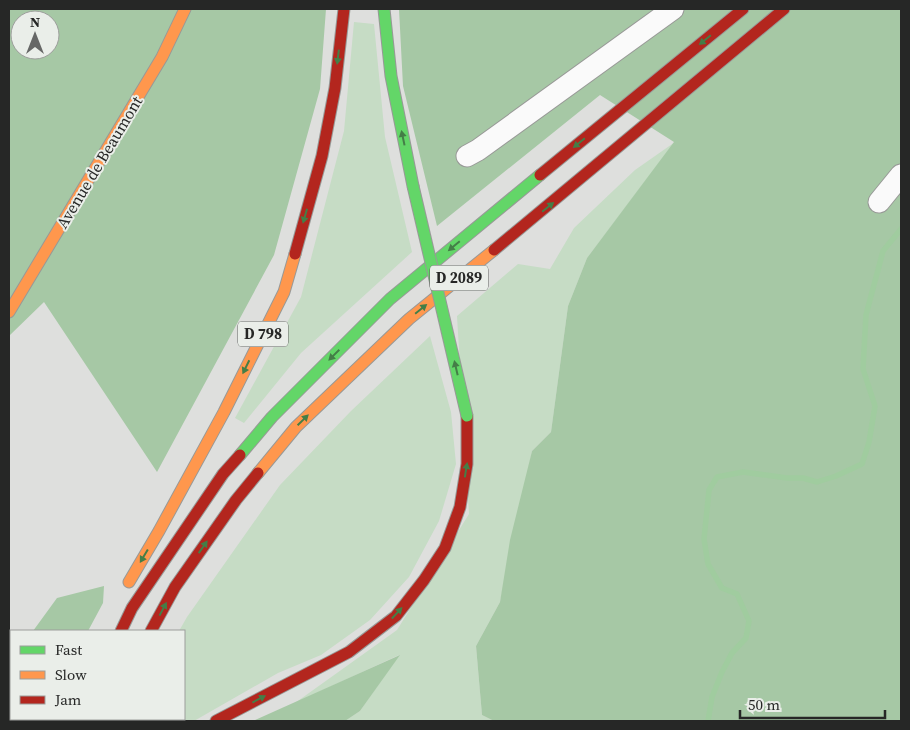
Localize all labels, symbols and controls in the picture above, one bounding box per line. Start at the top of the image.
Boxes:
north arrow [10,10,60,60]
text: N [30,12,40,32]
one-way arrow [699,34,712,45]
one-way arrow [334,49,342,65]
street label: Avenue de Beaumont [51,91,148,232]
one-way arrow [399,131,407,146]
one-way arrow [573,137,586,148]
one-way arrow [541,201,554,212]
one-way arrow [301,209,309,224]
one-way arrow [448,240,460,251]
road number: D 2089 [430,266,488,290]
one-way arrow [414,303,427,314]
road number: D 798 [238,322,288,346]
one-way arrow [328,349,340,361]
one-way arrow [242,360,250,374]
one-way arrow [452,361,460,376]
one-way arrow [297,414,309,426]
one-way arrow [462,462,470,478]
one-way arrow [197,541,207,554]
one-way arrow [140,549,149,562]
one-way arrow [159,602,167,617]
one-way arrow [391,608,403,620]
legend [10,630,185,720]
text: Fast [55,639,82,660]
text: Slow [55,664,87,685]
scale bar [740,688,885,720]
text: Jam [54,689,82,710]
text: 50 m [748,694,780,715]
one-way arrow [252,695,267,703]

